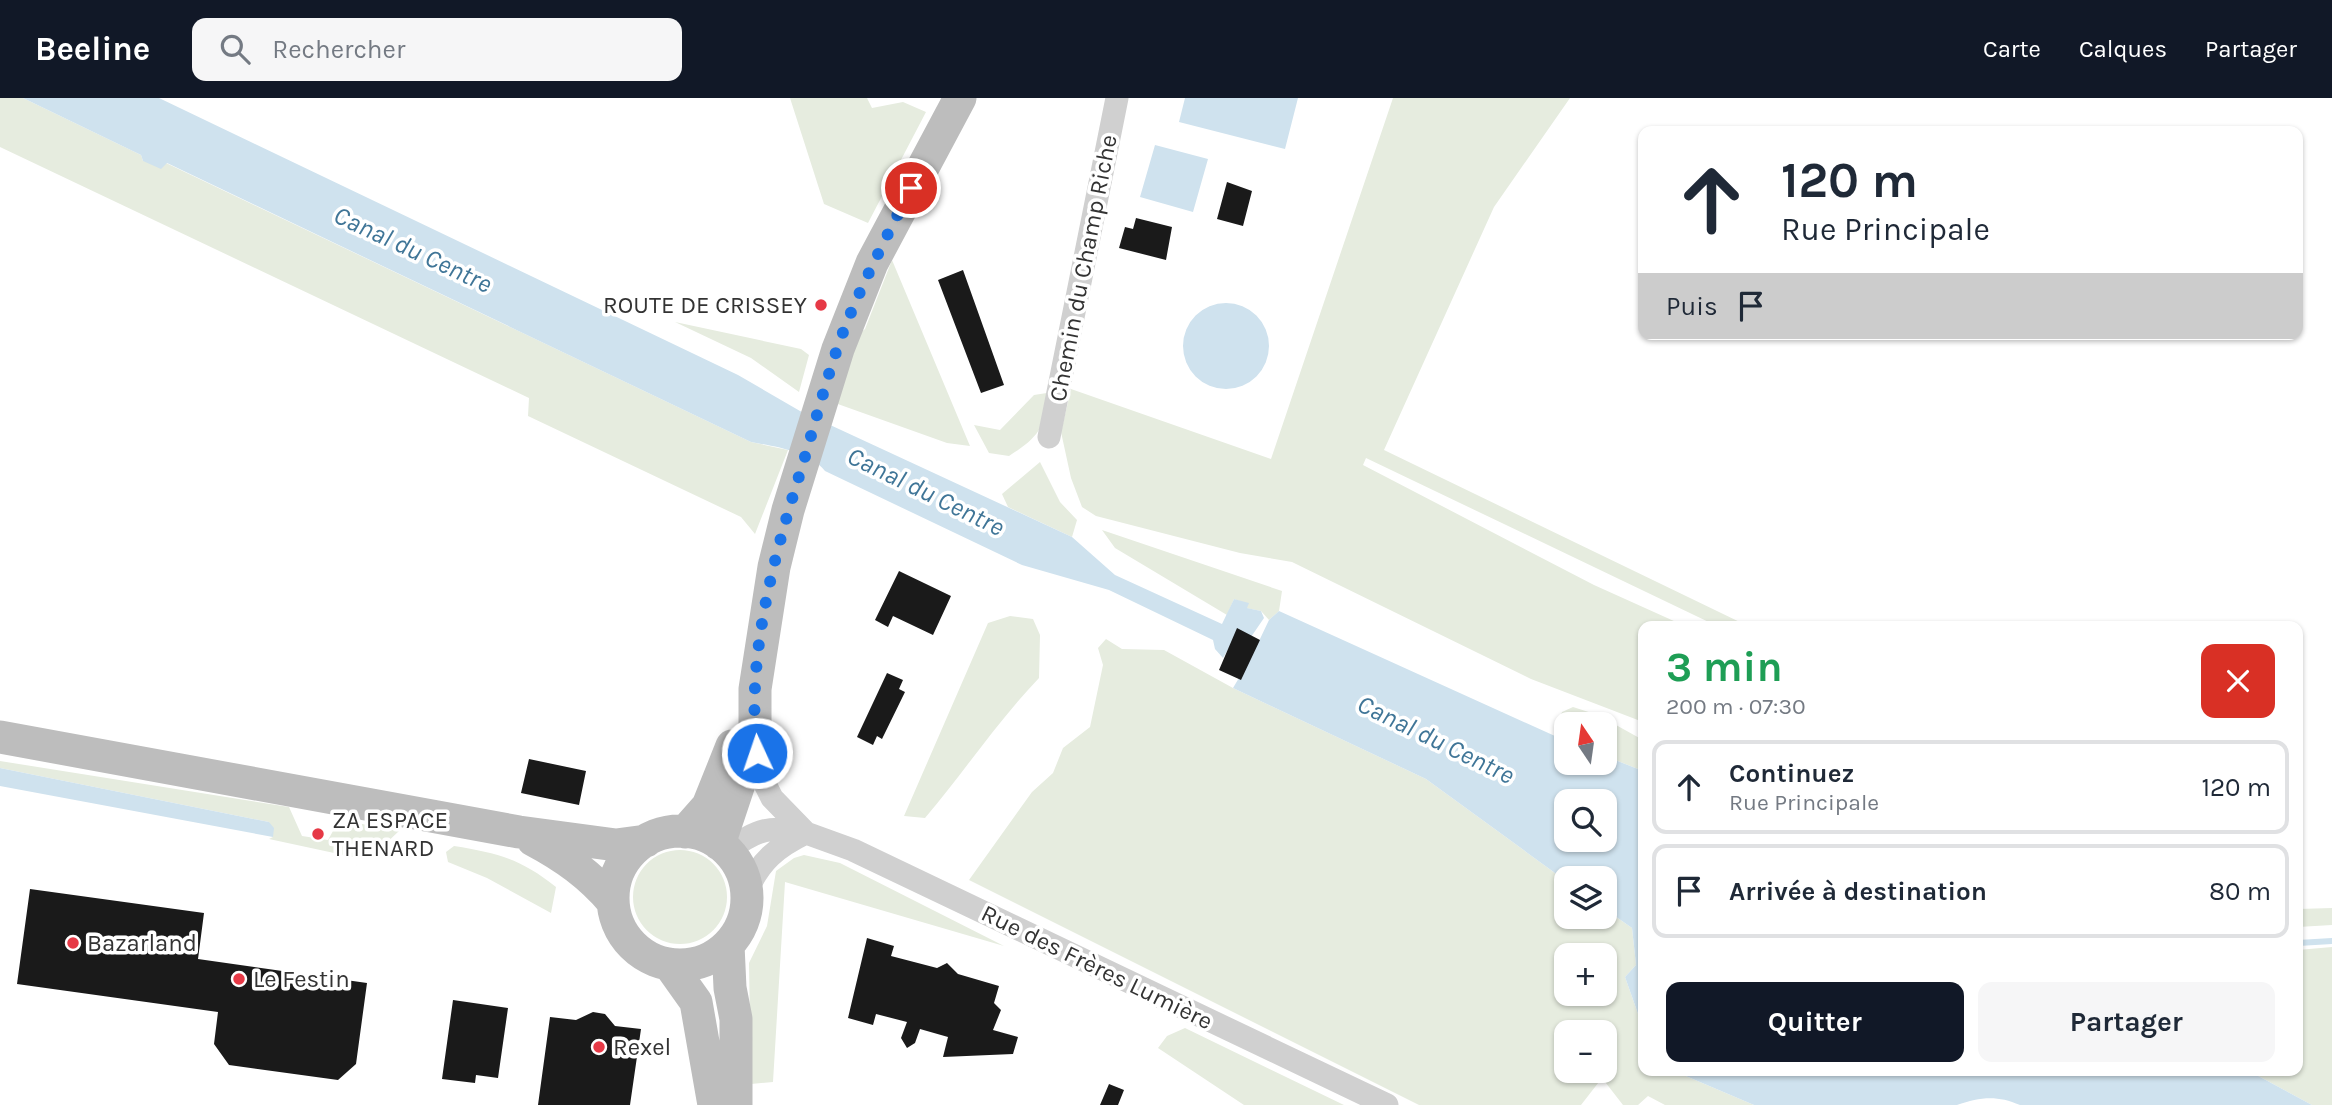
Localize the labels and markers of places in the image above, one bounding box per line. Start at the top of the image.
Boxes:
pin [881,158,941,218]
place label: ROUTE DE CRISSEY [603,291,807,319]
marker: ROUTE DE CRISSEY [813,297,829,313]
place label: ZA ESPACE THENARD [332,806,448,862]
marker: ZA ESPACE THENARD [310,826,326,842]
place label: Bazarland [87,929,197,957]
marker: Bazarland [65,935,81,951]
place label: Le Festin [253,965,350,993]
marker: Le Festin [231,971,247,987]
place label: Rexel [613,1033,671,1061]
marker: Rexel [591,1039,607,1055]

